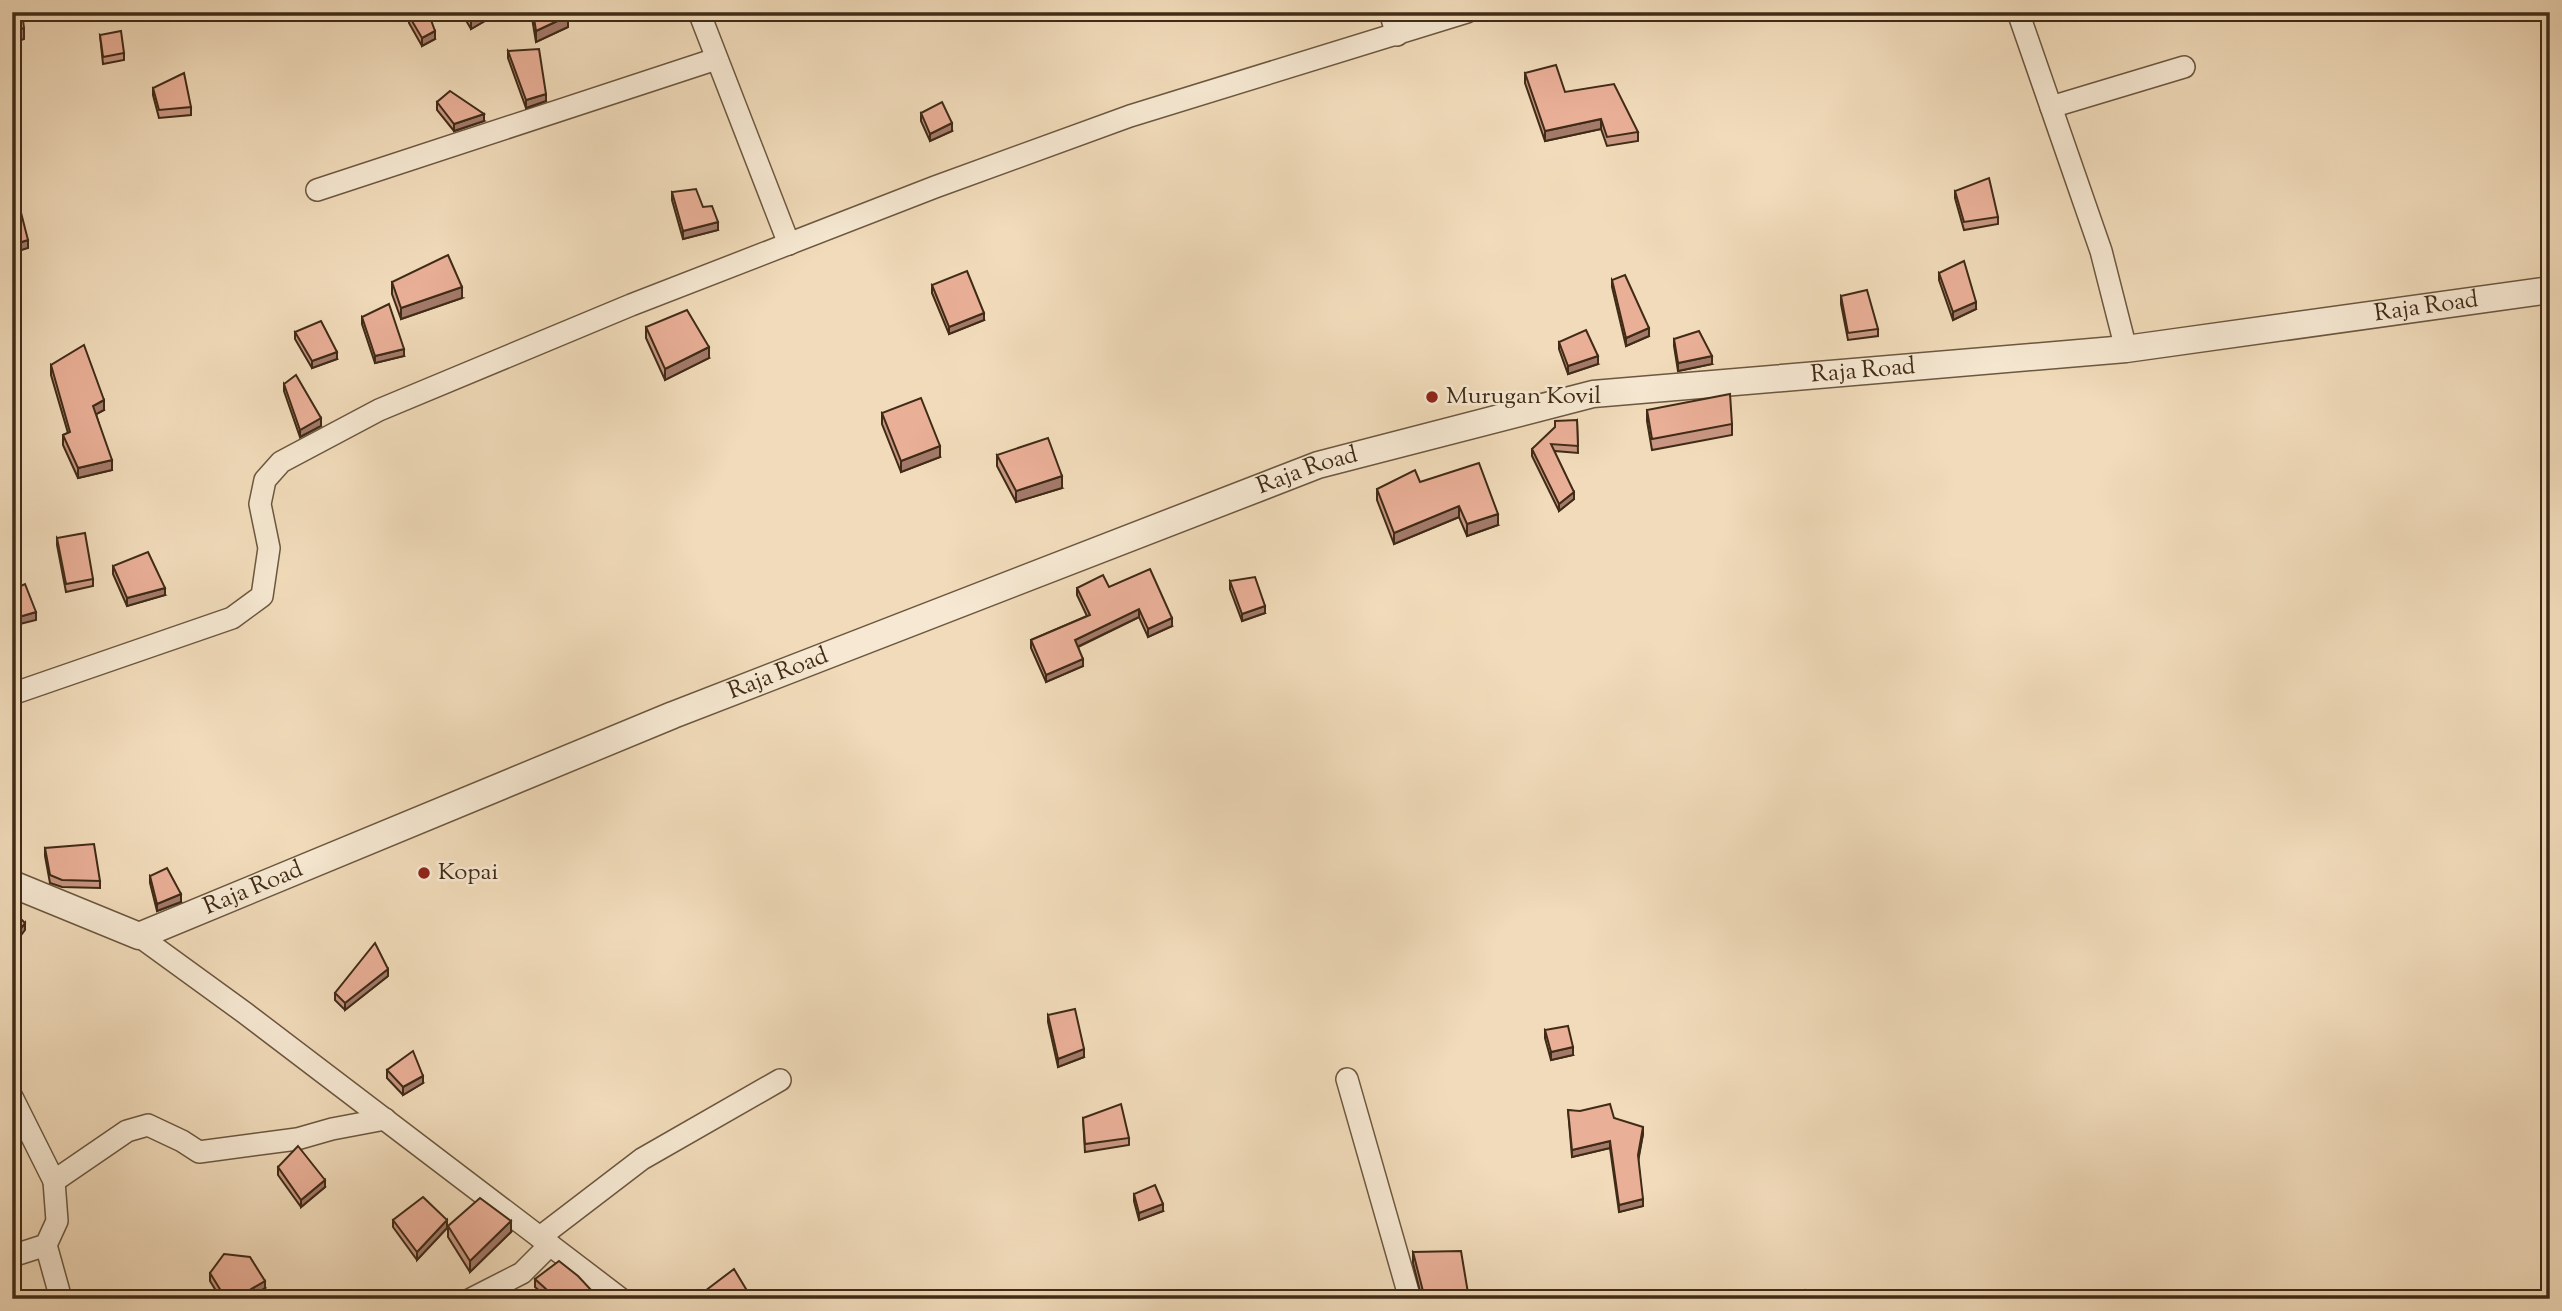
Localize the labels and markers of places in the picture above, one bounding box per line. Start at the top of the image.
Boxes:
place label: Murugan Kovil [1446,380,1602,414]
marker: Murugan Kovil [1424,389,1440,405]
place label: Kopai [438,856,499,890]
marker: Kopai [416,865,432,881]

